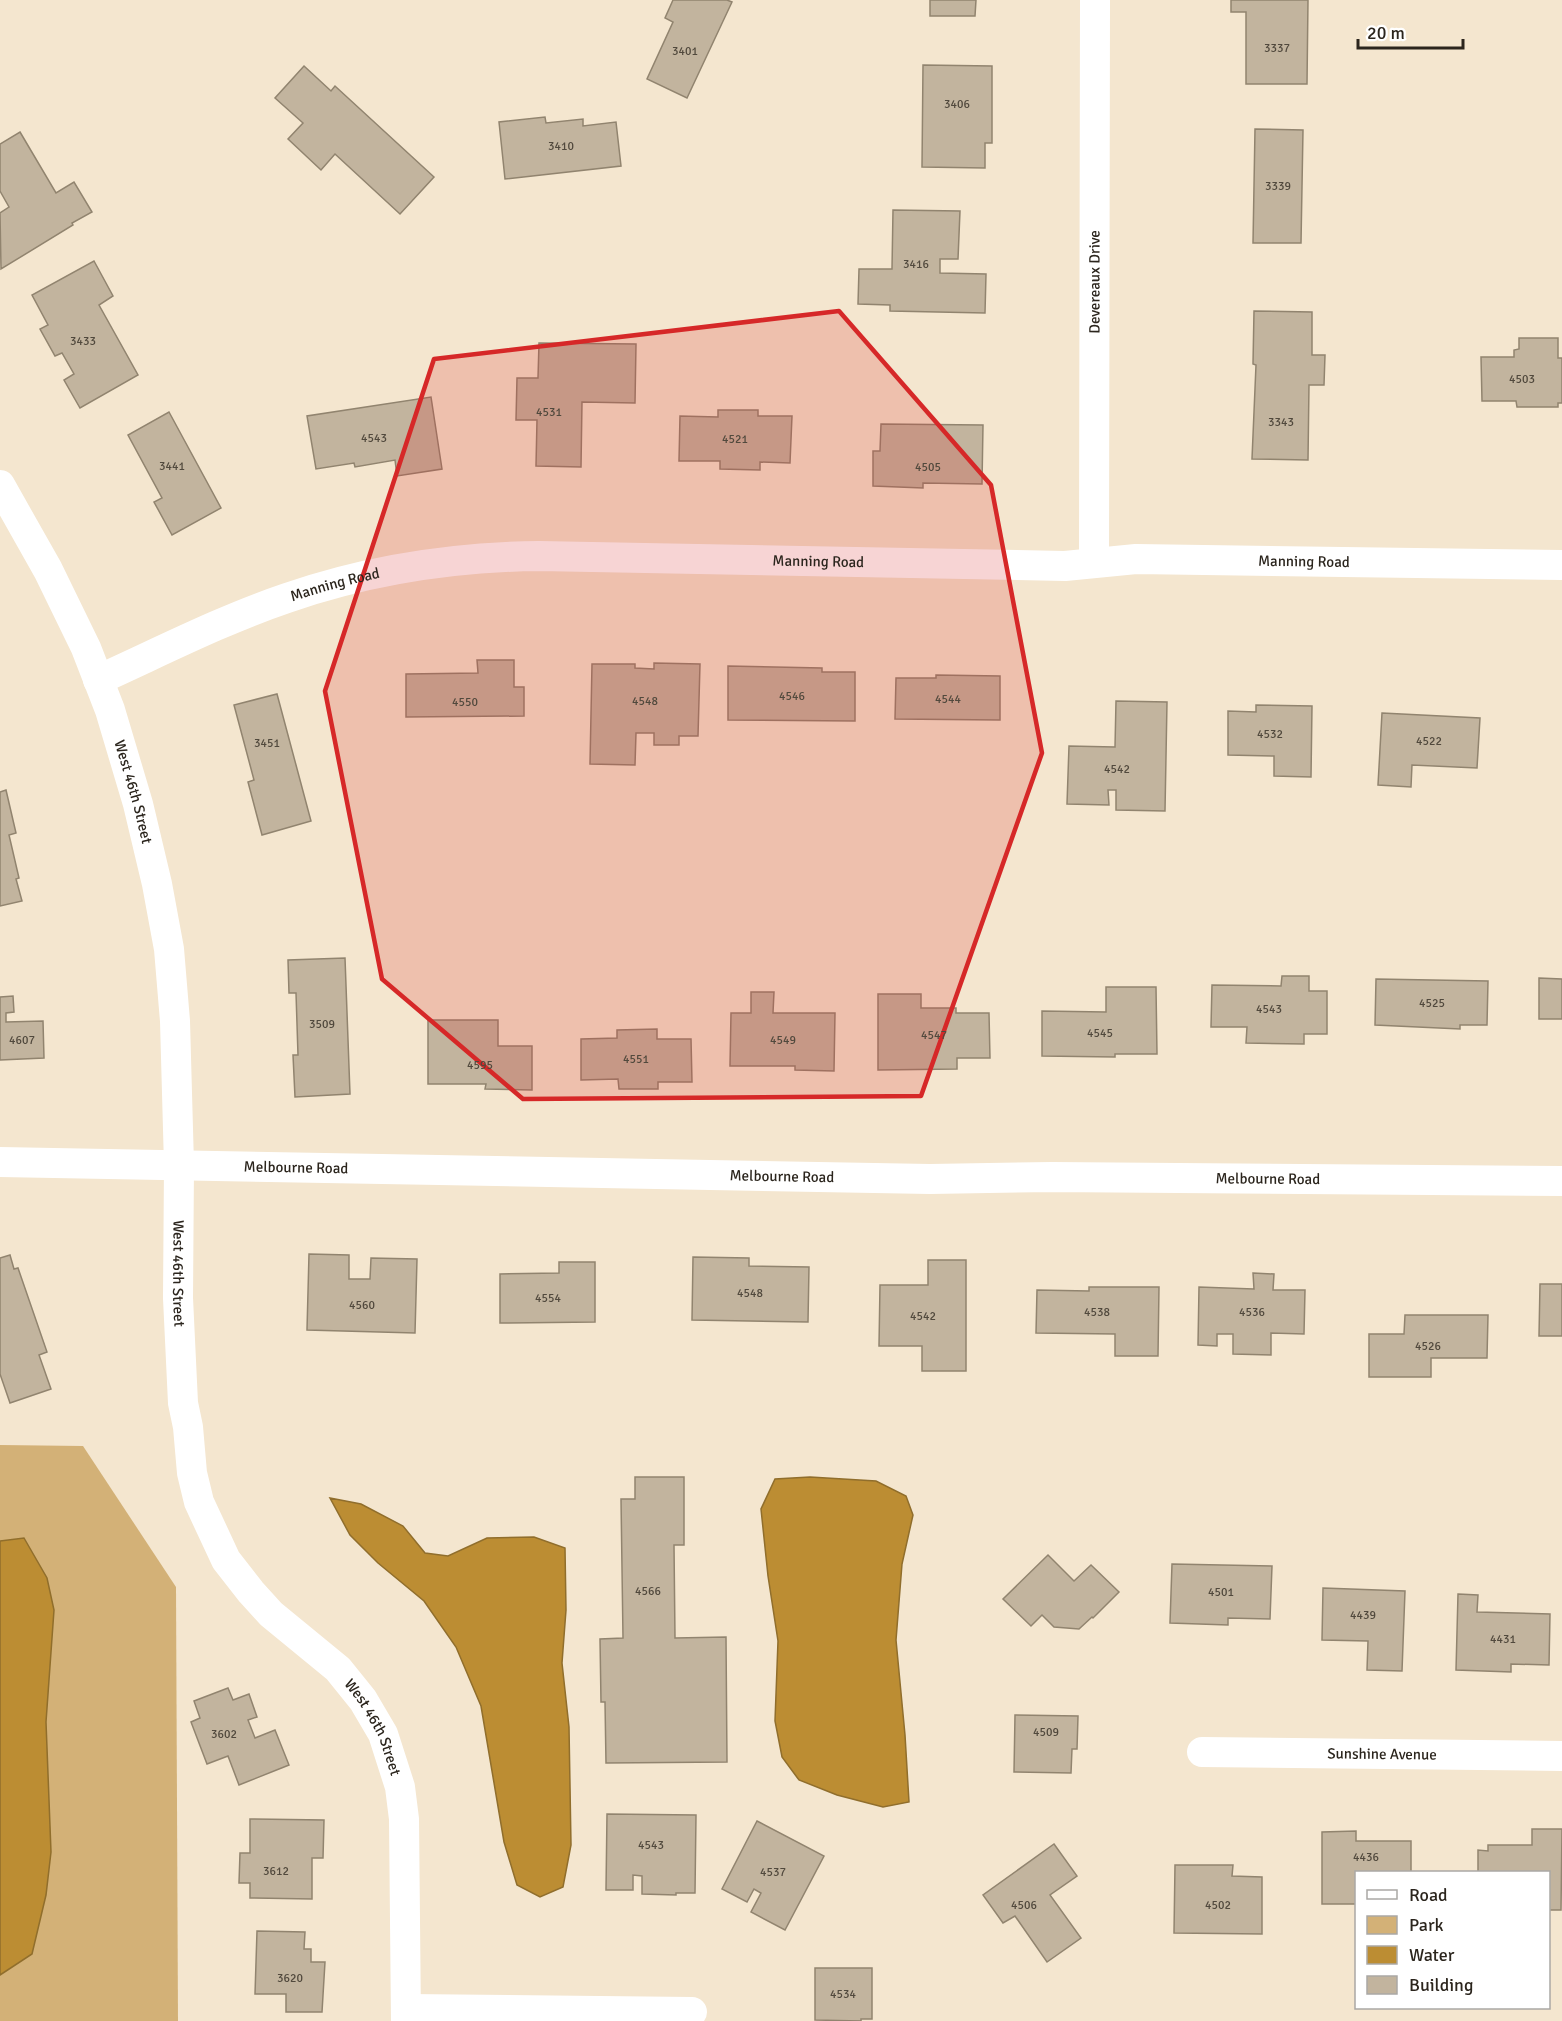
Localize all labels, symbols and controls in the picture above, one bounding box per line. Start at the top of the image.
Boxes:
scale bar [1358,12,1463,50]
text: 20 m [1367,22,1405,44]
house number: 3337 [1264,41,1290,56]
house number: 3401 [672,44,698,59]
house number: 3406 [944,97,970,112]
house number: 3410 [548,139,574,154]
house number: 3339 [1265,179,1291,194]
street label: Devereaux Drive [1085,230,1104,334]
house number: 3416 [903,257,929,272]
house number: 3433 [70,334,96,349]
house number: 4503 [1509,372,1535,387]
house number: 4531 [536,405,562,420]
house number: 3343 [1268,415,1294,430]
house number: 4543 [361,431,387,446]
house number: 4521 [722,432,748,447]
house number: 3441 [159,459,185,474]
house number: 4505 [915,460,941,475]
street label: Manning Road [772,551,864,571]
street label: Manning Road [1258,552,1350,571]
street label: Manning Road [288,564,381,605]
house number: 4546 [779,689,805,704]
house number: 4544 [935,692,961,707]
house number: 4548 [632,694,658,709]
house number: 4550 [452,695,478,710]
house number: 4532 [1257,727,1283,742]
house number: 4522 [1416,734,1442,749]
house number: 3451 [254,736,280,751]
street label: West 46th Street [110,738,156,845]
house number: 4542 [1104,762,1130,777]
house number: 4525 [1419,996,1445,1011]
house number: 4543 [1256,1002,1282,1017]
house number: 3509 [309,1017,335,1032]
house number: 4545 [1087,1026,1113,1041]
house number: 4547 [921,1028,947,1043]
house number: 4607 [9,1033,35,1048]
house number: 4549 [770,1033,796,1048]
house number: 4551 [623,1052,649,1067]
house number: 4595 [467,1058,493,1073]
street label: Melbourne Road [243,1157,348,1177]
street label: Melbourne Road [729,1166,834,1186]
street label: Melbourne Road [1215,1169,1320,1188]
street label: West 46th Street [169,1220,188,1327]
house number: 4548 [737,1286,763,1301]
house number: 4554 [535,1291,561,1306]
house number: 4560 [349,1298,375,1313]
house number: 4538 [1084,1305,1110,1320]
house number: 4536 [1239,1305,1265,1320]
house number: 4542 [910,1309,936,1324]
house number: 4526 [1415,1339,1441,1354]
house number: 4566 [635,1584,661,1599]
house number: 4501 [1208,1585,1234,1600]
house number: 4439 [1350,1608,1376,1623]
house number: 4431 [1490,1632,1516,1647]
street label: West 46th Street [341,1675,405,1778]
house number: 4509 [1033,1725,1059,1740]
house number: 3602 [211,1727,237,1742]
street label: Sunshine Avenue [1327,1744,1437,1764]
house number: 4543 [638,1838,664,1853]
house number: 4436 [1353,1850,1379,1865]
house number: 3612 [263,1864,289,1879]
house number: 4537 [760,1865,786,1880]
legend [1355,1871,1550,2009]
text: Road [1409,1884,1448,1906]
house number: 4506 [1011,1898,1037,1913]
house number: 4502 [1205,1898,1231,1913]
text: Park [1409,1914,1444,1936]
text: Water [1409,1944,1455,1966]
house number: 3620 [277,1971,303,1986]
text: Building [1409,1974,1473,1996]
house number: 4534 [830,1987,856,2002]

